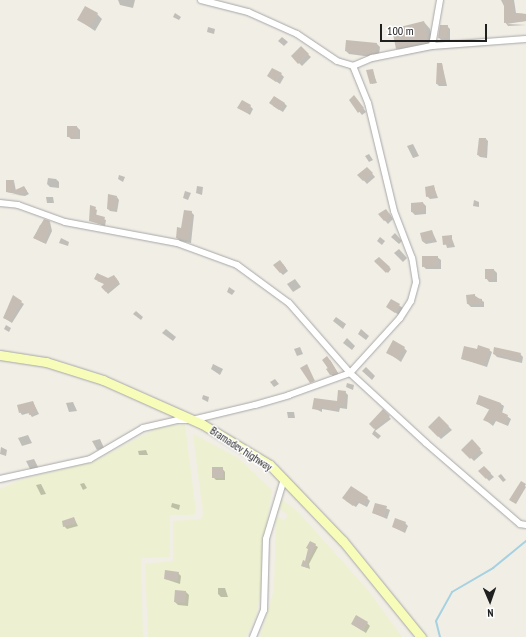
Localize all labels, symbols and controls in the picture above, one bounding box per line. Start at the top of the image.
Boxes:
scale bar [382,16,489,42]
text: 100 m [387,23,414,38]
street label: Bramadev highway [207,424,275,474]
north arrow [470,581,510,621]
text: N [487,606,494,620]

